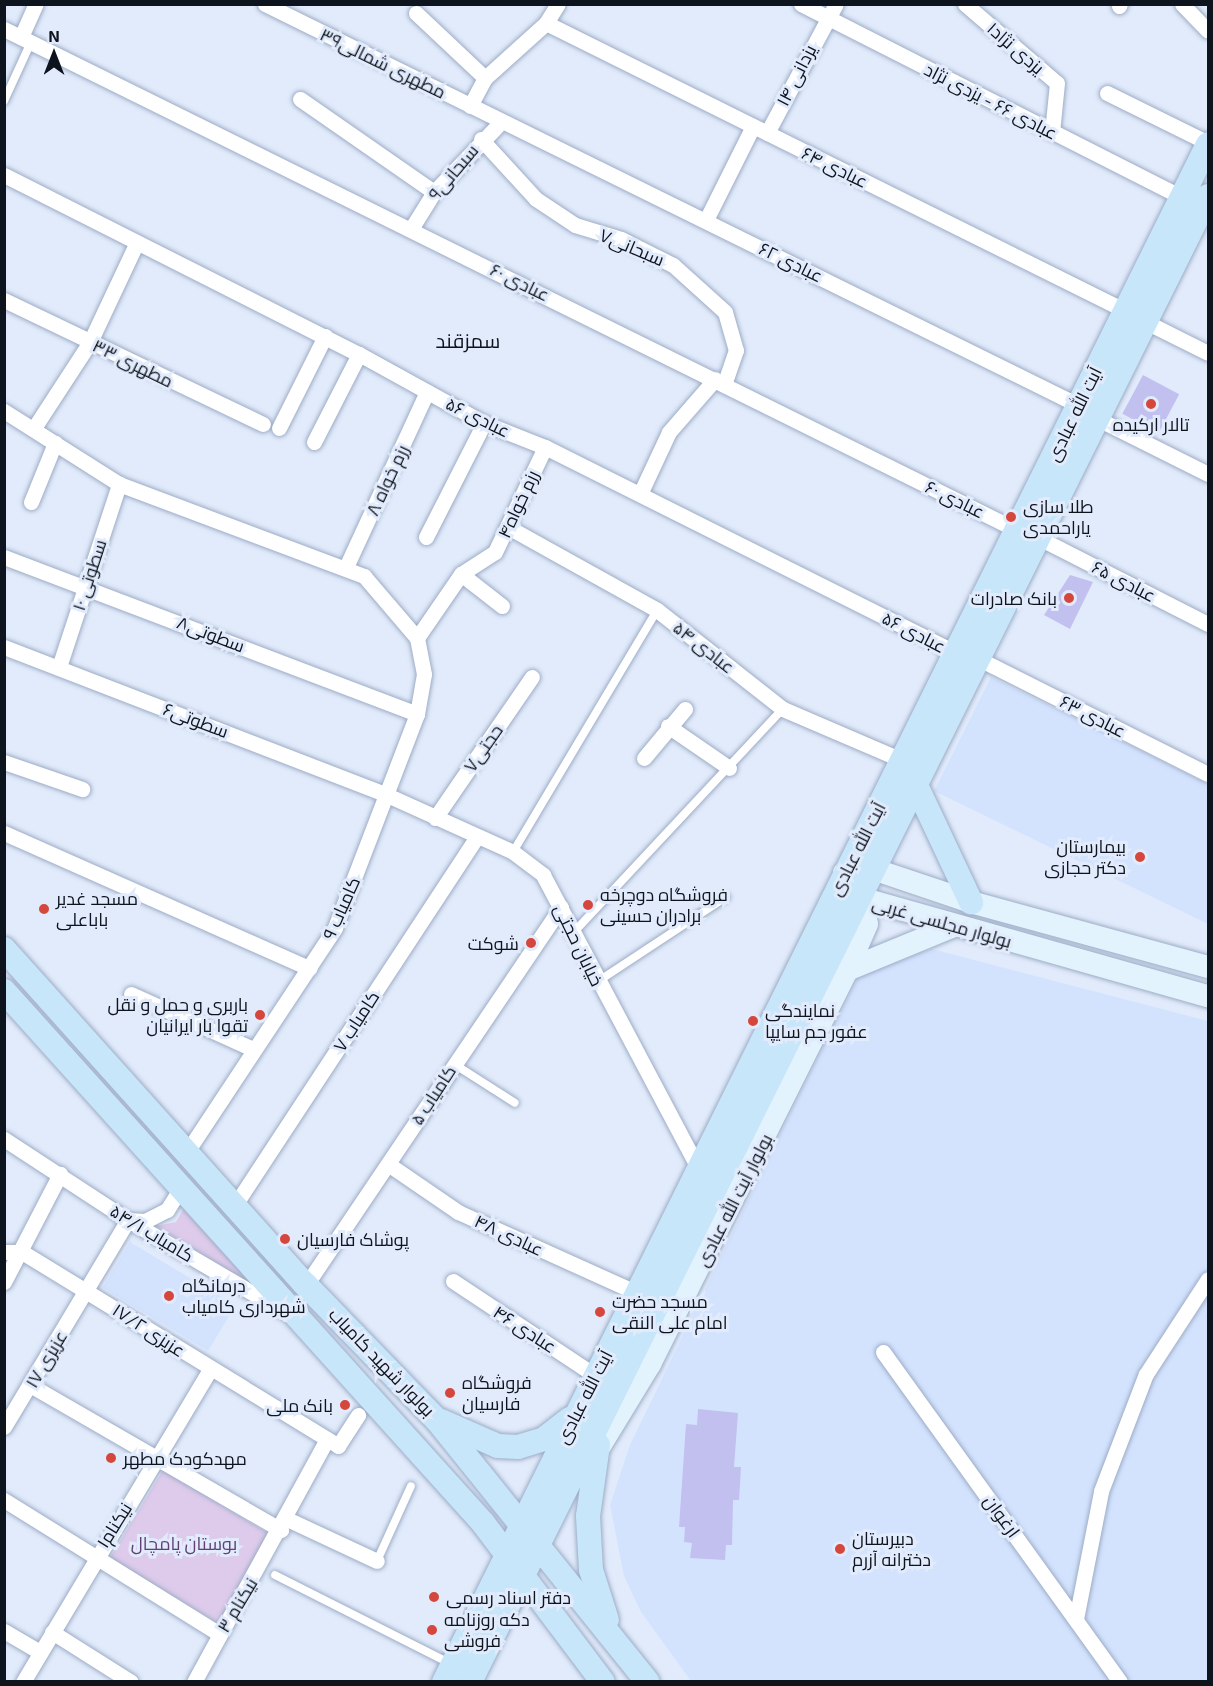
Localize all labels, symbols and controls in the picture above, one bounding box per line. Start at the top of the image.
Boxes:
street label: یزدی نژاد۱ [983,17,1049,79]
street label: مطهری شمالی۳۹ [317,23,449,103]
north arrow [24,24,84,84]
text: N [48,26,60,45]
street label: یزدانی ۱۴ [771,41,821,109]
street label: عبادی ۶۶ - یزدی نژاد [921,58,1061,144]
street label: سبحانی۹ [423,140,483,204]
street label: عبادی ۶۴ [799,142,871,192]
street label: سبحانی۷ [596,224,668,270]
street label: عبادی ۶۲ [756,237,826,287]
street label: عبادی ۶۰ [487,258,553,306]
district label: سمزقند [436,328,500,352]
street label: مطهری ۳۳ [89,334,177,392]
street label: آیت الله عبادی [1042,363,1106,465]
street label: عبادی ۵۶ [442,392,514,442]
marker: تالار ارکیده [1144,397,1158,411]
place label: تالار ارکیده [1113,413,1189,435]
street label: رزم خواه ۸ [361,441,413,519]
street label: رزم خواه۴ [493,467,543,541]
street label: عبادی ۶۰ [922,475,988,523]
place label: طلا سازی یاراحمدی [1023,496,1094,538]
marker: طلا سازی یاراحمدی [1004,510,1018,524]
street label: سطوتی ۱۰ [67,537,111,613]
street label: عبادی ۶۵ [1089,556,1159,606]
place label: بانک صادرات [971,587,1057,609]
marker: بانک صادرات [1062,591,1076,605]
street label: عبادی ۵۶ [879,607,949,657]
street label: سطوتی۸ [174,611,248,657]
street label: عبادی ۵۴ [669,616,739,678]
street label: عبادی ۶۳ [1057,690,1129,742]
street label: سطوتی۶ [160,698,232,742]
street label: حجتی۷ [459,720,507,776]
street label: آیت الله عبادی [824,799,890,899]
place label: بیمارستان دکتر حجازی [1044,836,1126,878]
marker: بیمارستان دکتر حجازی [1131,848,1149,866]
street label: کامیاب ۹ [318,873,364,943]
place label: فروشگاه دوچرخه برادران حسینی [600,884,728,926]
place label: مسجد غدیر باباعلی [56,888,138,930]
street label: بولوار مجلسی غربی [870,892,1014,952]
marker: فروشگاه دوچرخه برادران حسینی [581,898,595,912]
street label: خیابان حجتی [550,900,608,990]
marker: مسجد غدیر باباعلی [37,902,51,916]
place label: شوكت [468,932,519,954]
marker: شوكت [524,936,538,950]
street label: کامیاب ۷ [328,987,384,1055]
place label: باربری و حمل و نقل تقوا بار ایرانیان [108,994,248,1036]
place label: نمایندگی عفور جم سایپا [765,1000,868,1042]
marker: باربری و حمل و نقل تقوا بار ایرانیان [253,1008,267,1022]
marker: نمایندگی عفور جم سایپا [746,1014,760,1028]
street label: کامیاب ۵ [406,1061,460,1129]
street label: بولوار آیت الله عبادی [691,1130,777,1270]
street label: کامیاب ۵۴/۱ [106,1200,198,1266]
street label: عبادی ۴۸ [471,1210,547,1260]
place label: پوشاک فارسیان [297,1228,409,1250]
marker: پوشاک فارسیان [278,1232,292,1246]
place label: درمانگاه شهرداری کامیاب [182,1275,306,1318]
marker: درمانگاه شهرداری کامیاب [160,1287,178,1305]
place label: مسجد حضرت امام علی النقی [612,1291,728,1334]
street label: عزیزی ۱۷/۲ [109,1299,189,1361]
street label: عبادی ۴۶ [489,1301,561,1357]
street label: بولوار شهید کامیاب [325,1303,439,1421]
marker: مسجد حضرت امام علی النقی [593,1305,607,1319]
street label: عزیزی ۱۷ [20,1326,72,1392]
street label: آیت الله عبادی [551,1347,617,1447]
place label: فروشگاه فارسیان [462,1372,532,1414]
marker: فروشگاه فارسیان [443,1386,457,1400]
place label: بانک ملی [266,1394,333,1416]
marker: بانک ملی [338,1398,352,1412]
place label: مهدکودک مطهر [123,1447,247,1469]
marker: مهدکودک مطهر [104,1451,118,1465]
street label: ارغوان [979,1490,1025,1542]
street label: نیکنام۱ [92,1498,136,1552]
place label: دبیرستان دخترانه آزرم [852,1528,931,1570]
park label: بوستان پامچال [131,1532,237,1554]
marker: دبیرستان دخترانه آزرم [833,1542,847,1556]
street label: نیکنام ۳ [212,1574,262,1636]
place label: دفتر اسناد رسمی [446,1586,571,1608]
marker: دفتر اسناد رسمی [427,1590,441,1604]
place label: دکه روزنامه فروشی [444,1609,530,1652]
marker: دکه روزنامه فروشی [425,1623,439,1637]

